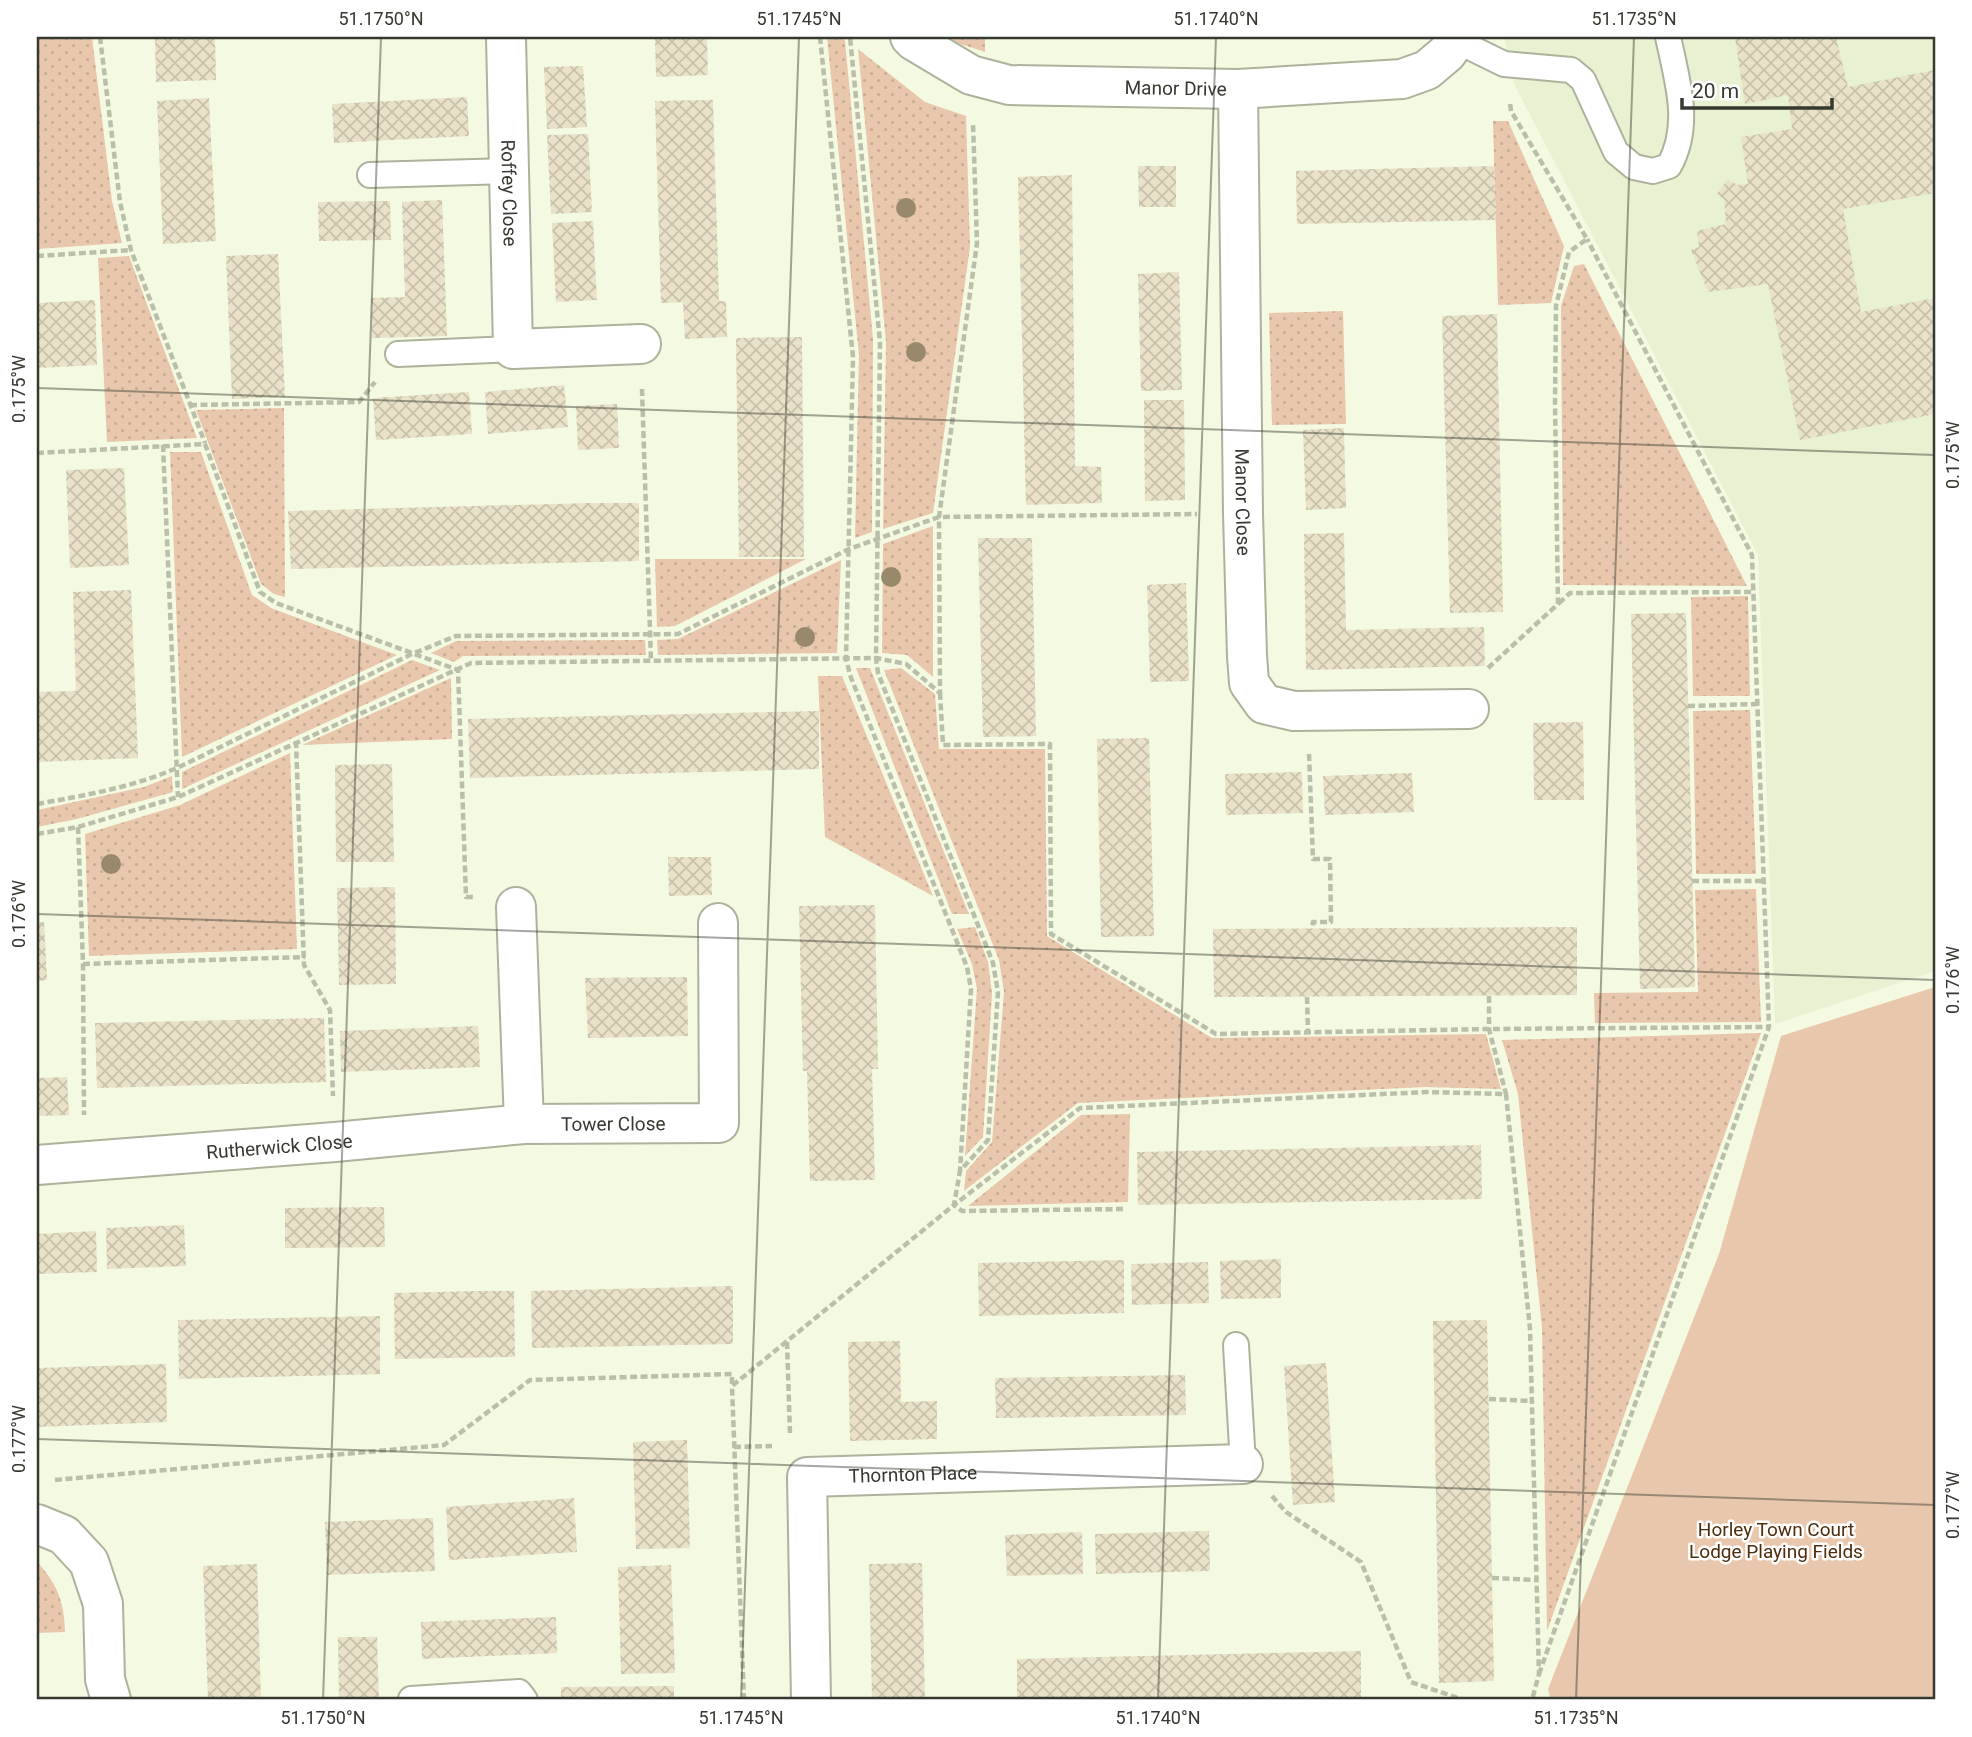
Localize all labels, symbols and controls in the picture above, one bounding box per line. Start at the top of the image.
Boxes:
text: 51.1750°N [338,8,424,29]
text: 51.1745°N [756,8,842,29]
text: 51.1740°N [1173,8,1259,29]
text: 51.1735°N [1591,8,1677,29]
scale bar [1682,66,1832,110]
street label: Manor Drive [1124,76,1227,100]
text: 20 m [1692,79,1739,103]
street label: Roffey Close [497,139,522,247]
text: 0.175°W [8,355,29,423]
text: 0.175°W [1942,421,1963,489]
street label: Manor Close [1231,448,1256,556]
text: 0.176°W [8,880,29,948]
text: 0.176°W [1942,946,1963,1014]
street label: Tower Close [561,1112,666,1135]
street label: Rutherwick Close [205,1129,353,1163]
text: 0.177°W [8,1405,29,1473]
street label: Thornton Place [848,1460,978,1487]
text: 0.177°W [1942,1471,1963,1539]
park label: Horley Town Court Lodge Playing Fields [1689,1518,1863,1563]
text: 51.1750°N [280,1707,366,1728]
text: 51.1745°N [698,1707,784,1728]
text: 51.1740°N [1115,1707,1201,1728]
text: 51.1735°N [1533,1707,1619,1728]

